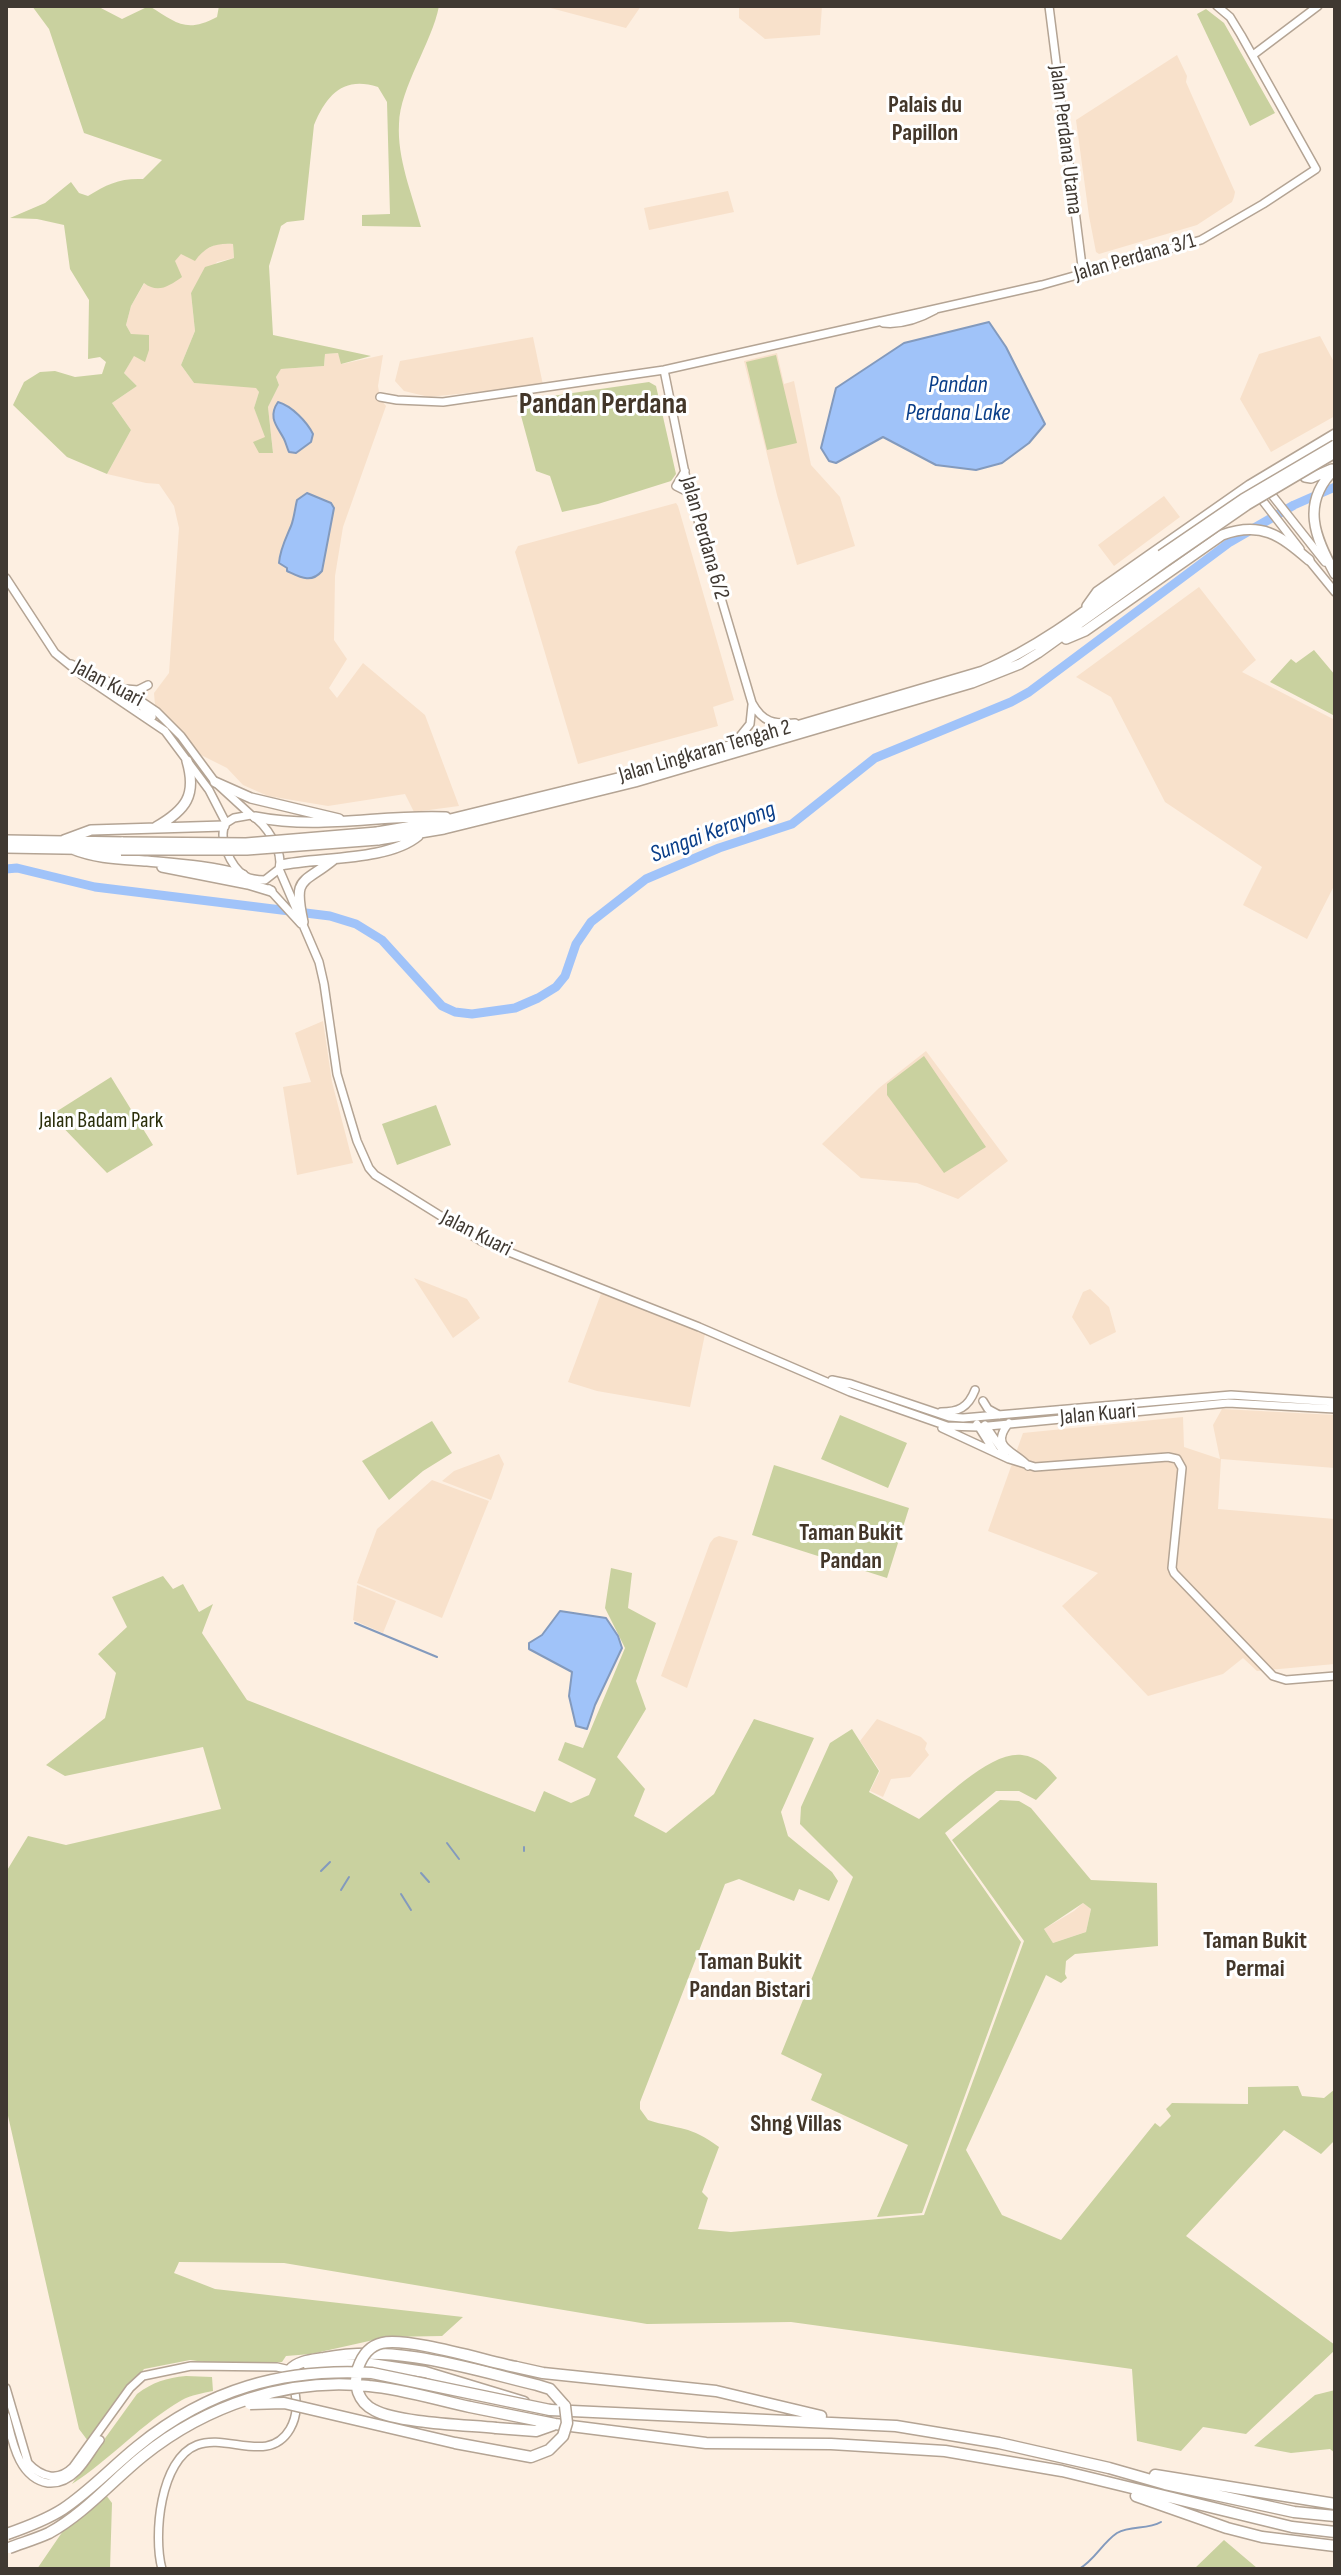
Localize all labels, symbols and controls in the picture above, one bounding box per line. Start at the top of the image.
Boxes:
street label: Jalan Perdana Utama [1043,64,1087,216]
district label: Palais du Papillon [888,92,962,148]
street label: Jalan Perdana 3/1 [1071,228,1199,288]
water label: Pandan Perdana Lake [906,372,1010,428]
district label: Pandan Perdana [519,387,687,423]
street label: Jalan Perdana 6/2 [674,473,734,603]
street label: Jalan Kuari [68,654,148,714]
street label: Jalan Lingkaran Tengah 2 [616,715,794,789]
water label: Sungai Kerayong [646,796,780,870]
park label: Jalan Badam Park [39,1108,163,1134]
street label: Jalan Kuari [436,1205,516,1263]
street label: Jalan Kuari [1059,1399,1137,1431]
district label: Taman Bukit Pandan [799,1520,903,1576]
district label: Taman Bukit Permai [1203,1928,1307,1984]
district label: Taman Bukit Pandan Bistari [689,1949,811,2005]
district label: Shng Villas [750,2111,842,2139]

